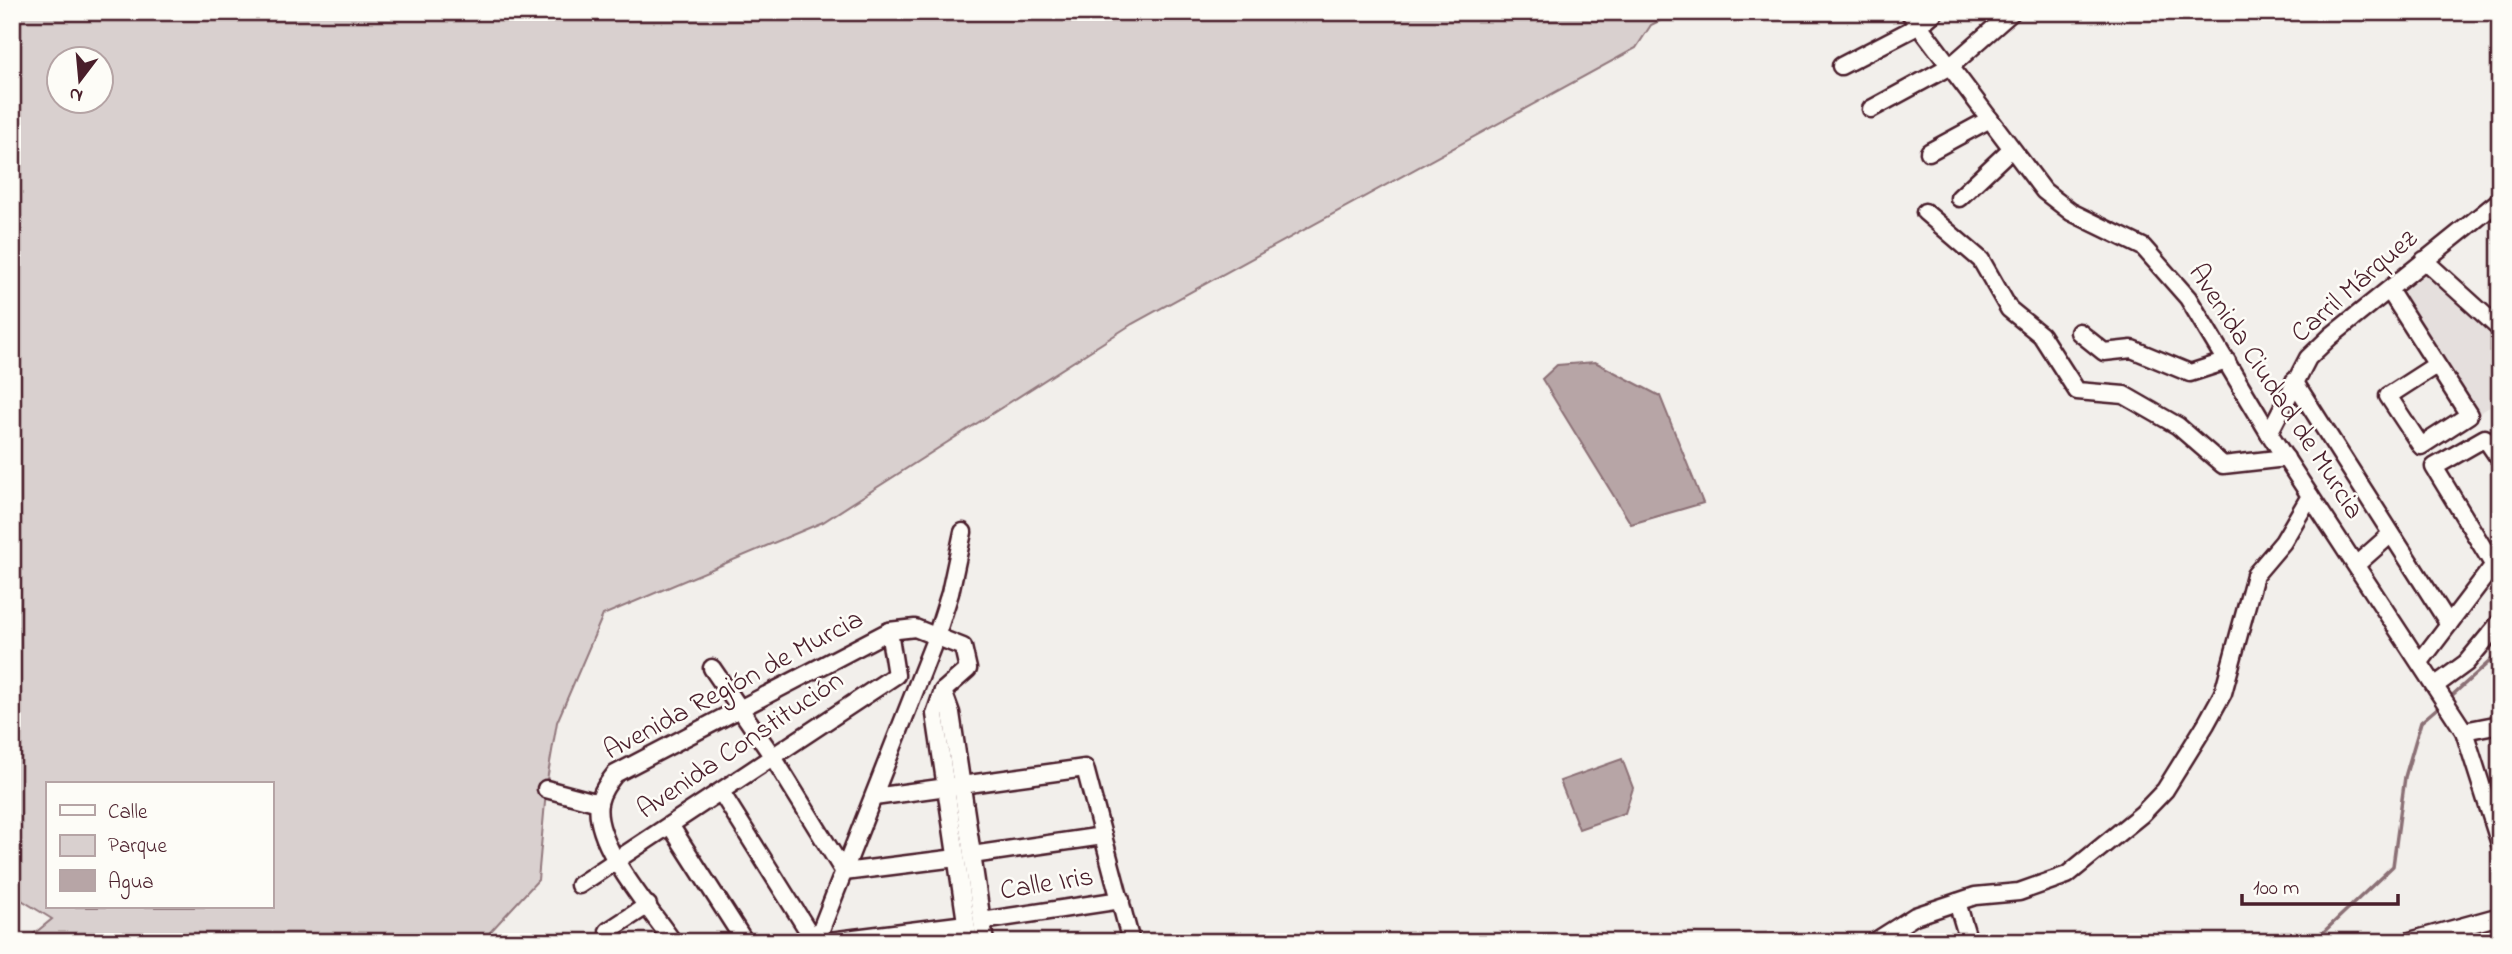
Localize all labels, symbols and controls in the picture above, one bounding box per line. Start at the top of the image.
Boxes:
north arrow [46,46,116,116]
text: N [66,79,86,109]
street label: Carril Márquez [2283,220,2428,354]
street label: Avenida Ciudad de Murcia [2177,256,2373,528]
street label: Avenida Región de Murcia [597,600,871,772]
street label: Avenida Constitución [629,661,853,831]
legend [46,782,273,908]
text: Calle [108,798,148,828]
text: Parque [108,832,167,862]
street label: Calle Iris [997,857,1097,913]
scale bar [2242,863,2398,907]
text: Agua [108,868,154,900]
text: 100 m [2253,874,2299,904]

